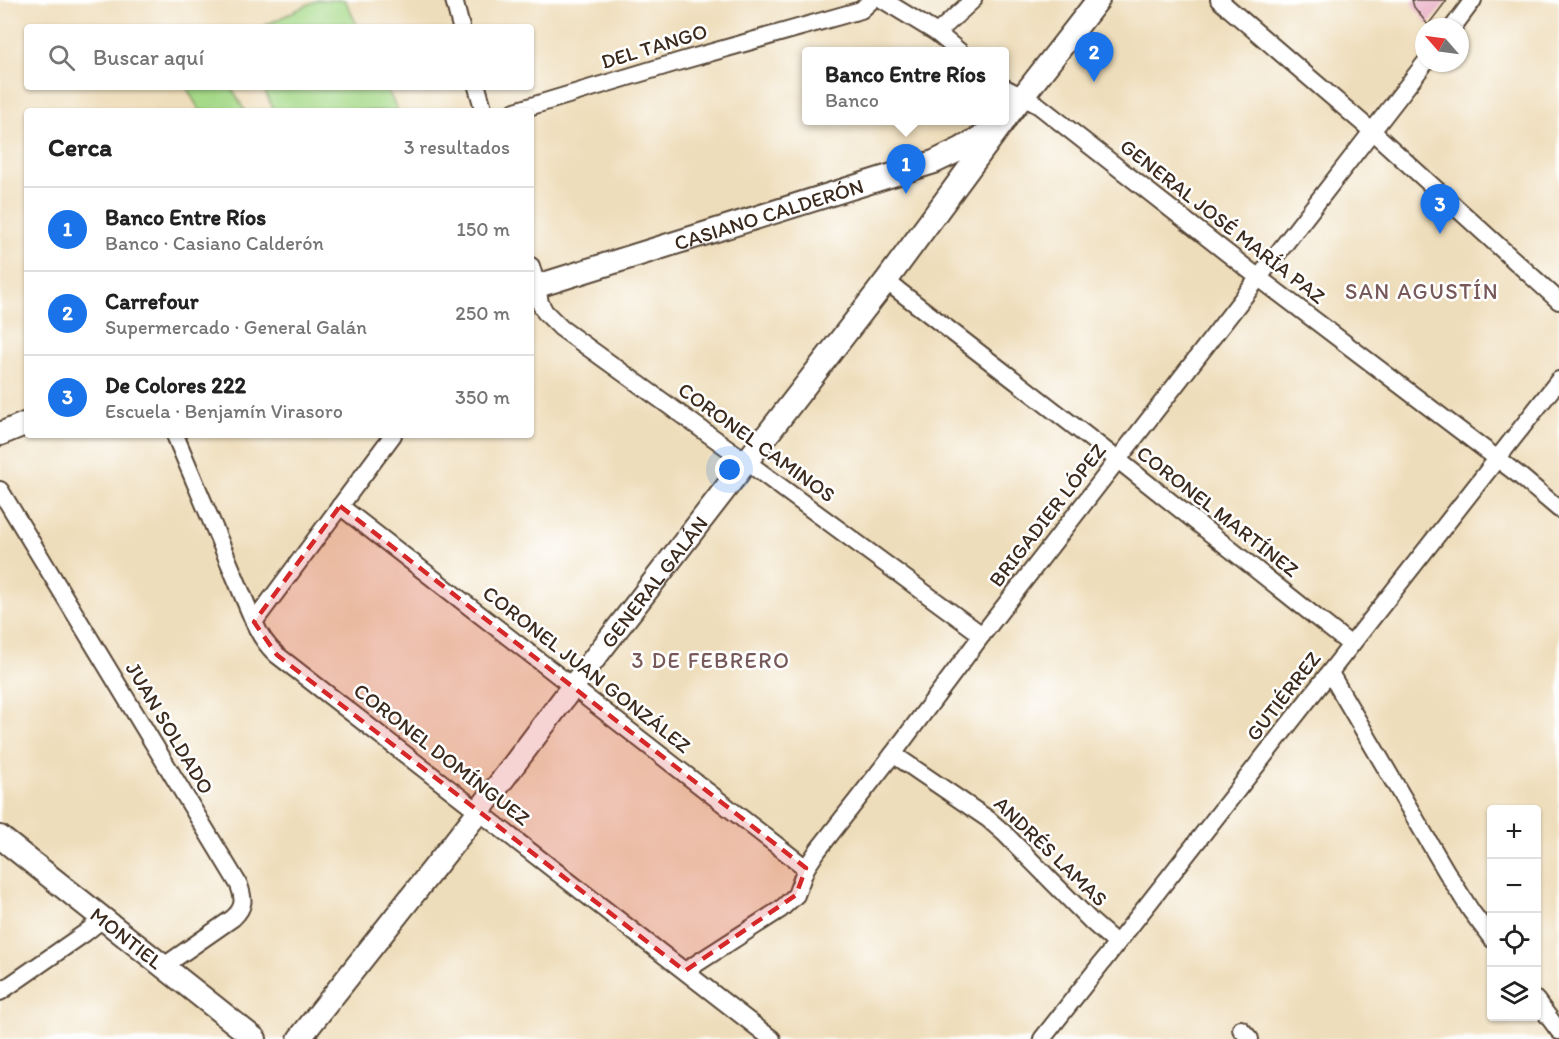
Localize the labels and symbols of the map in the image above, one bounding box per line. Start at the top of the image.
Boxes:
street label: DEL TANGO [598,18,710,74]
north arrow [1415,18,1469,72]
pin: 2 [1074,32,1114,82]
street label: GENERAL JOSÉ MARÍA PAZ [1115,133,1331,309]
pin: 1 [886,144,926,194]
street label: CASIANO CALDERÓN [671,172,866,255]
pin: 3 [1420,184,1460,234]
district label: SAN AGUSTÍN [1345,278,1499,305]
street label: CORONEL CAMINOS [674,377,840,507]
street label: BRIGADIER LÓPEZ [983,438,1111,592]
street label: CORONEL MARTÍNEZ [1132,440,1304,582]
your location [715,455,744,484]
street label: GENERAL GALÁN [595,511,713,652]
street label: CORONEL JUAN GONZÁLEZ [478,580,696,758]
street label: GUTIÉRREZ [1240,646,1326,746]
district label: 3 DE FEBRERO [632,647,790,674]
street label: JUAN SOLDADO [121,657,219,799]
street label: CORONEL DOMÍNGUEZ [349,677,535,831]
street label: ANDRÉS LAMAS [989,791,1113,911]
street label: MONTIEL [86,901,169,974]

